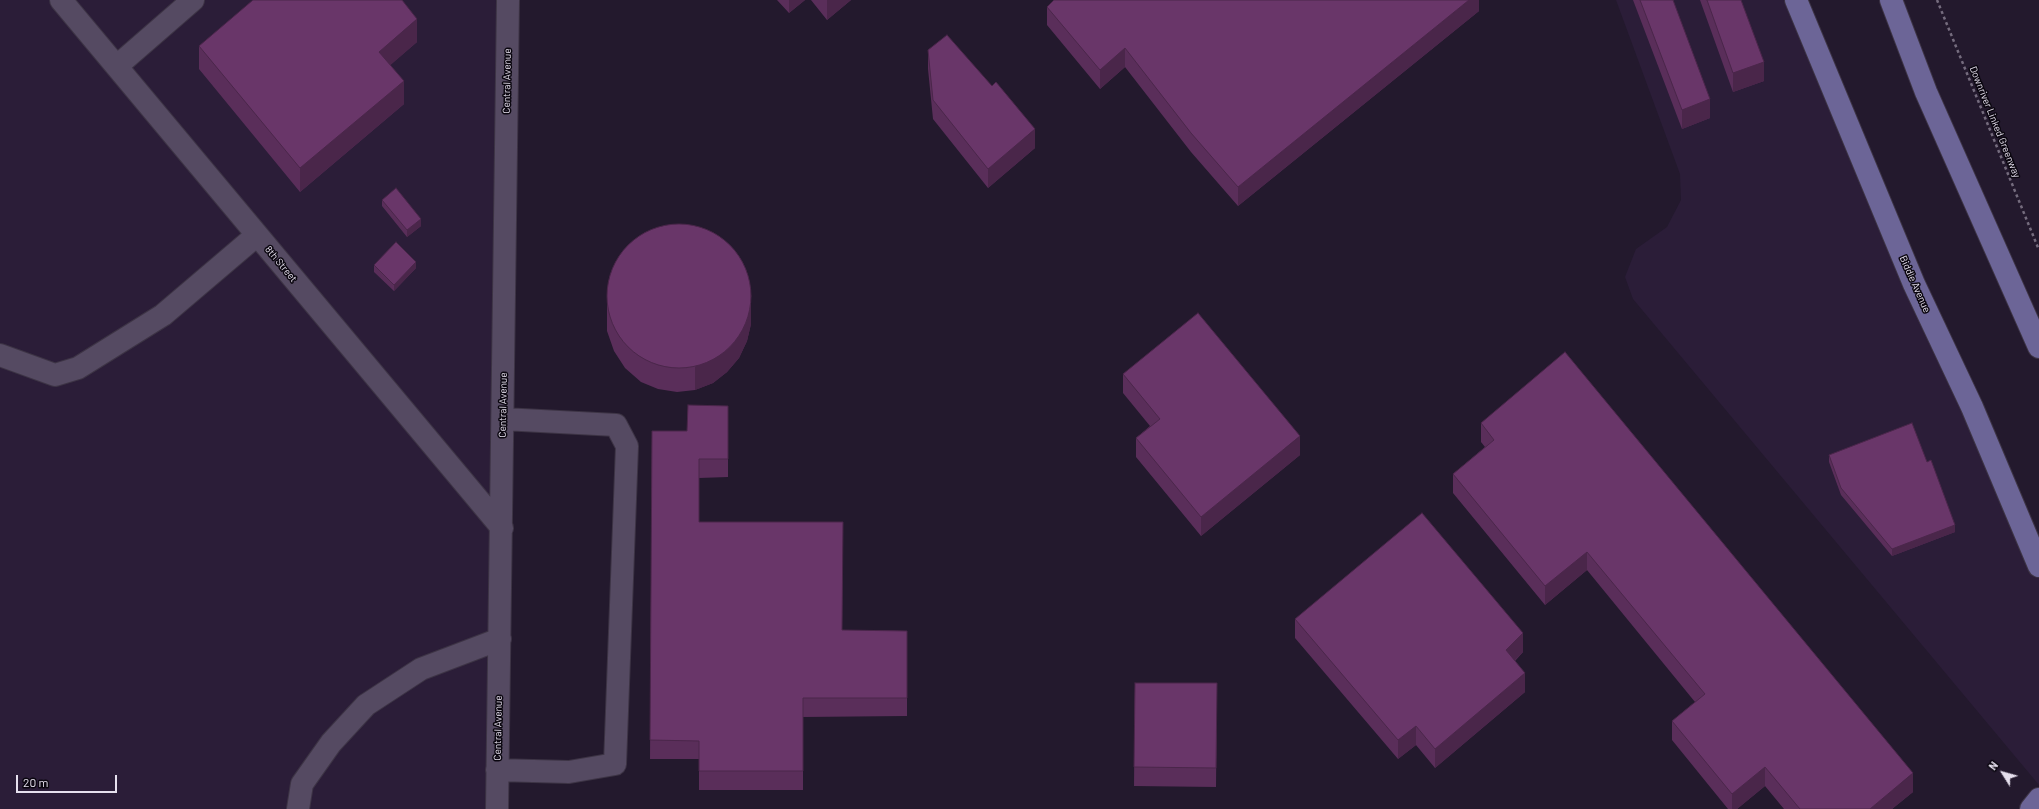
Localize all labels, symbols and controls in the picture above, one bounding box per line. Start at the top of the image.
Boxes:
street label: Central Avenue [500,48,514,114]
street label: Downriver Linked Greenway [1967,64,2023,180]
street label: 8th Street [262,243,300,285]
street label: Biddle Avenue [1897,254,1933,314]
street label: Central Avenue [496,372,510,438]
street label: Central Avenue [491,695,505,761]
north arrow [1983,753,2023,793]
text: N [1986,759,2000,772]
scale bar [18,767,119,793]
text: 20 m [23,775,49,789]

